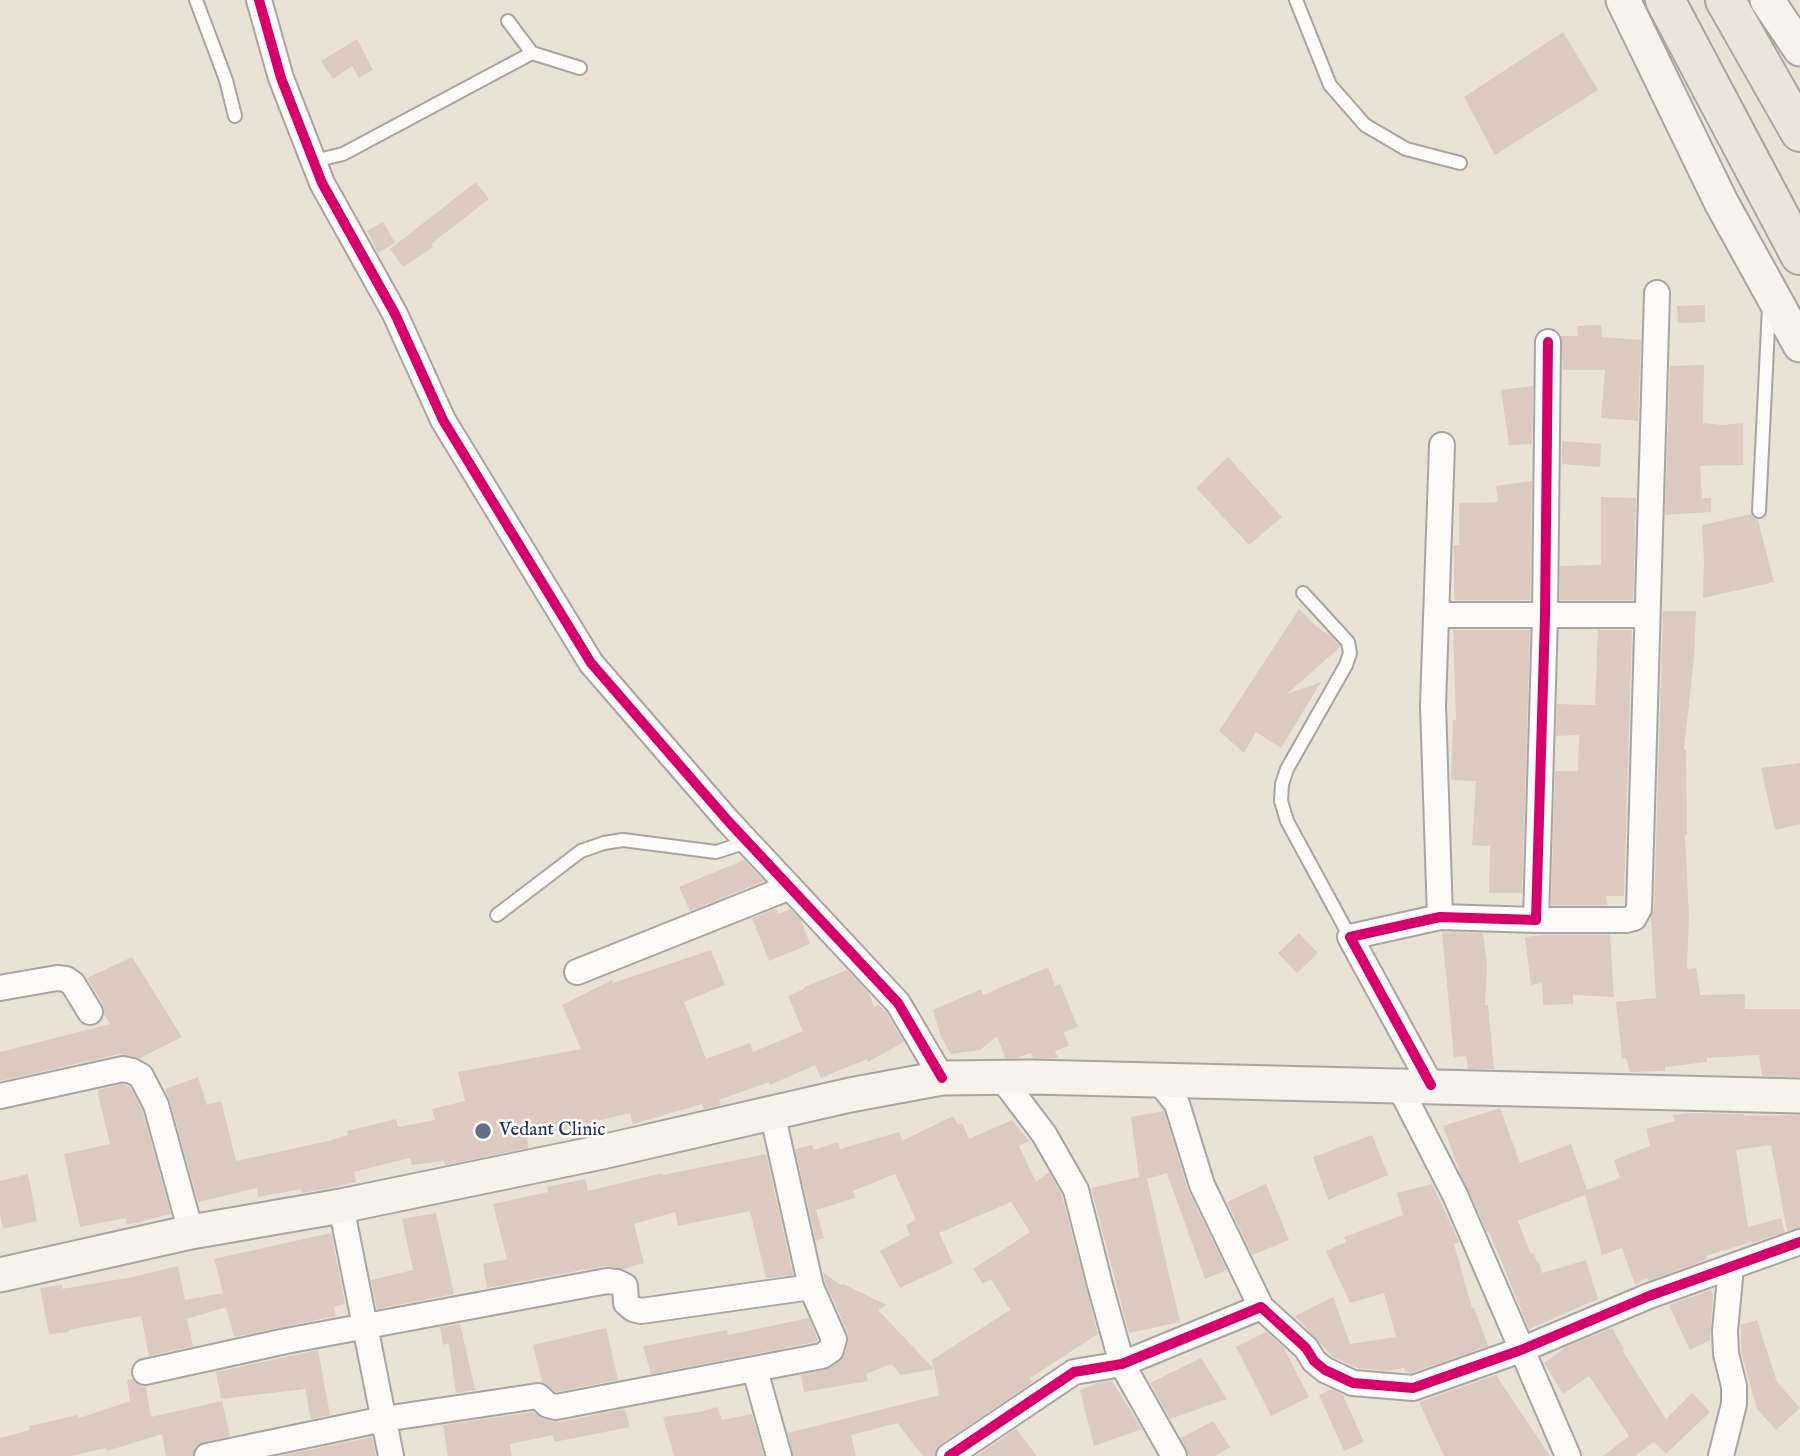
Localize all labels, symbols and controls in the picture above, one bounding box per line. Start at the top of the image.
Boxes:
place label: Vedant Clinic [499,1120,605,1142]
marker: Vedant Clinic [473,1121,493,1141]

